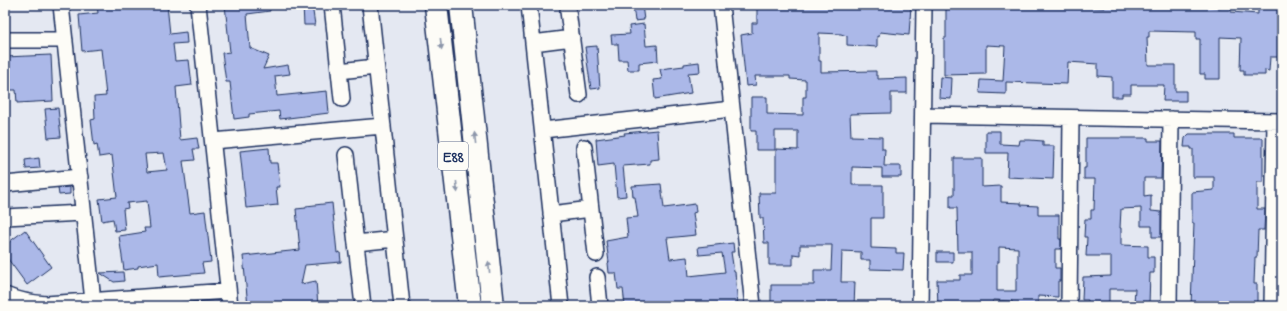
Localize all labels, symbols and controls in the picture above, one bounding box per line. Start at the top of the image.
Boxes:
one-way arrow [437,38,444,50]
one-way arrow [472,132,479,144]
road number: E88 [438,142,468,170]
one-way arrow [454,181,460,193]
one-way arrow [486,261,492,273]

